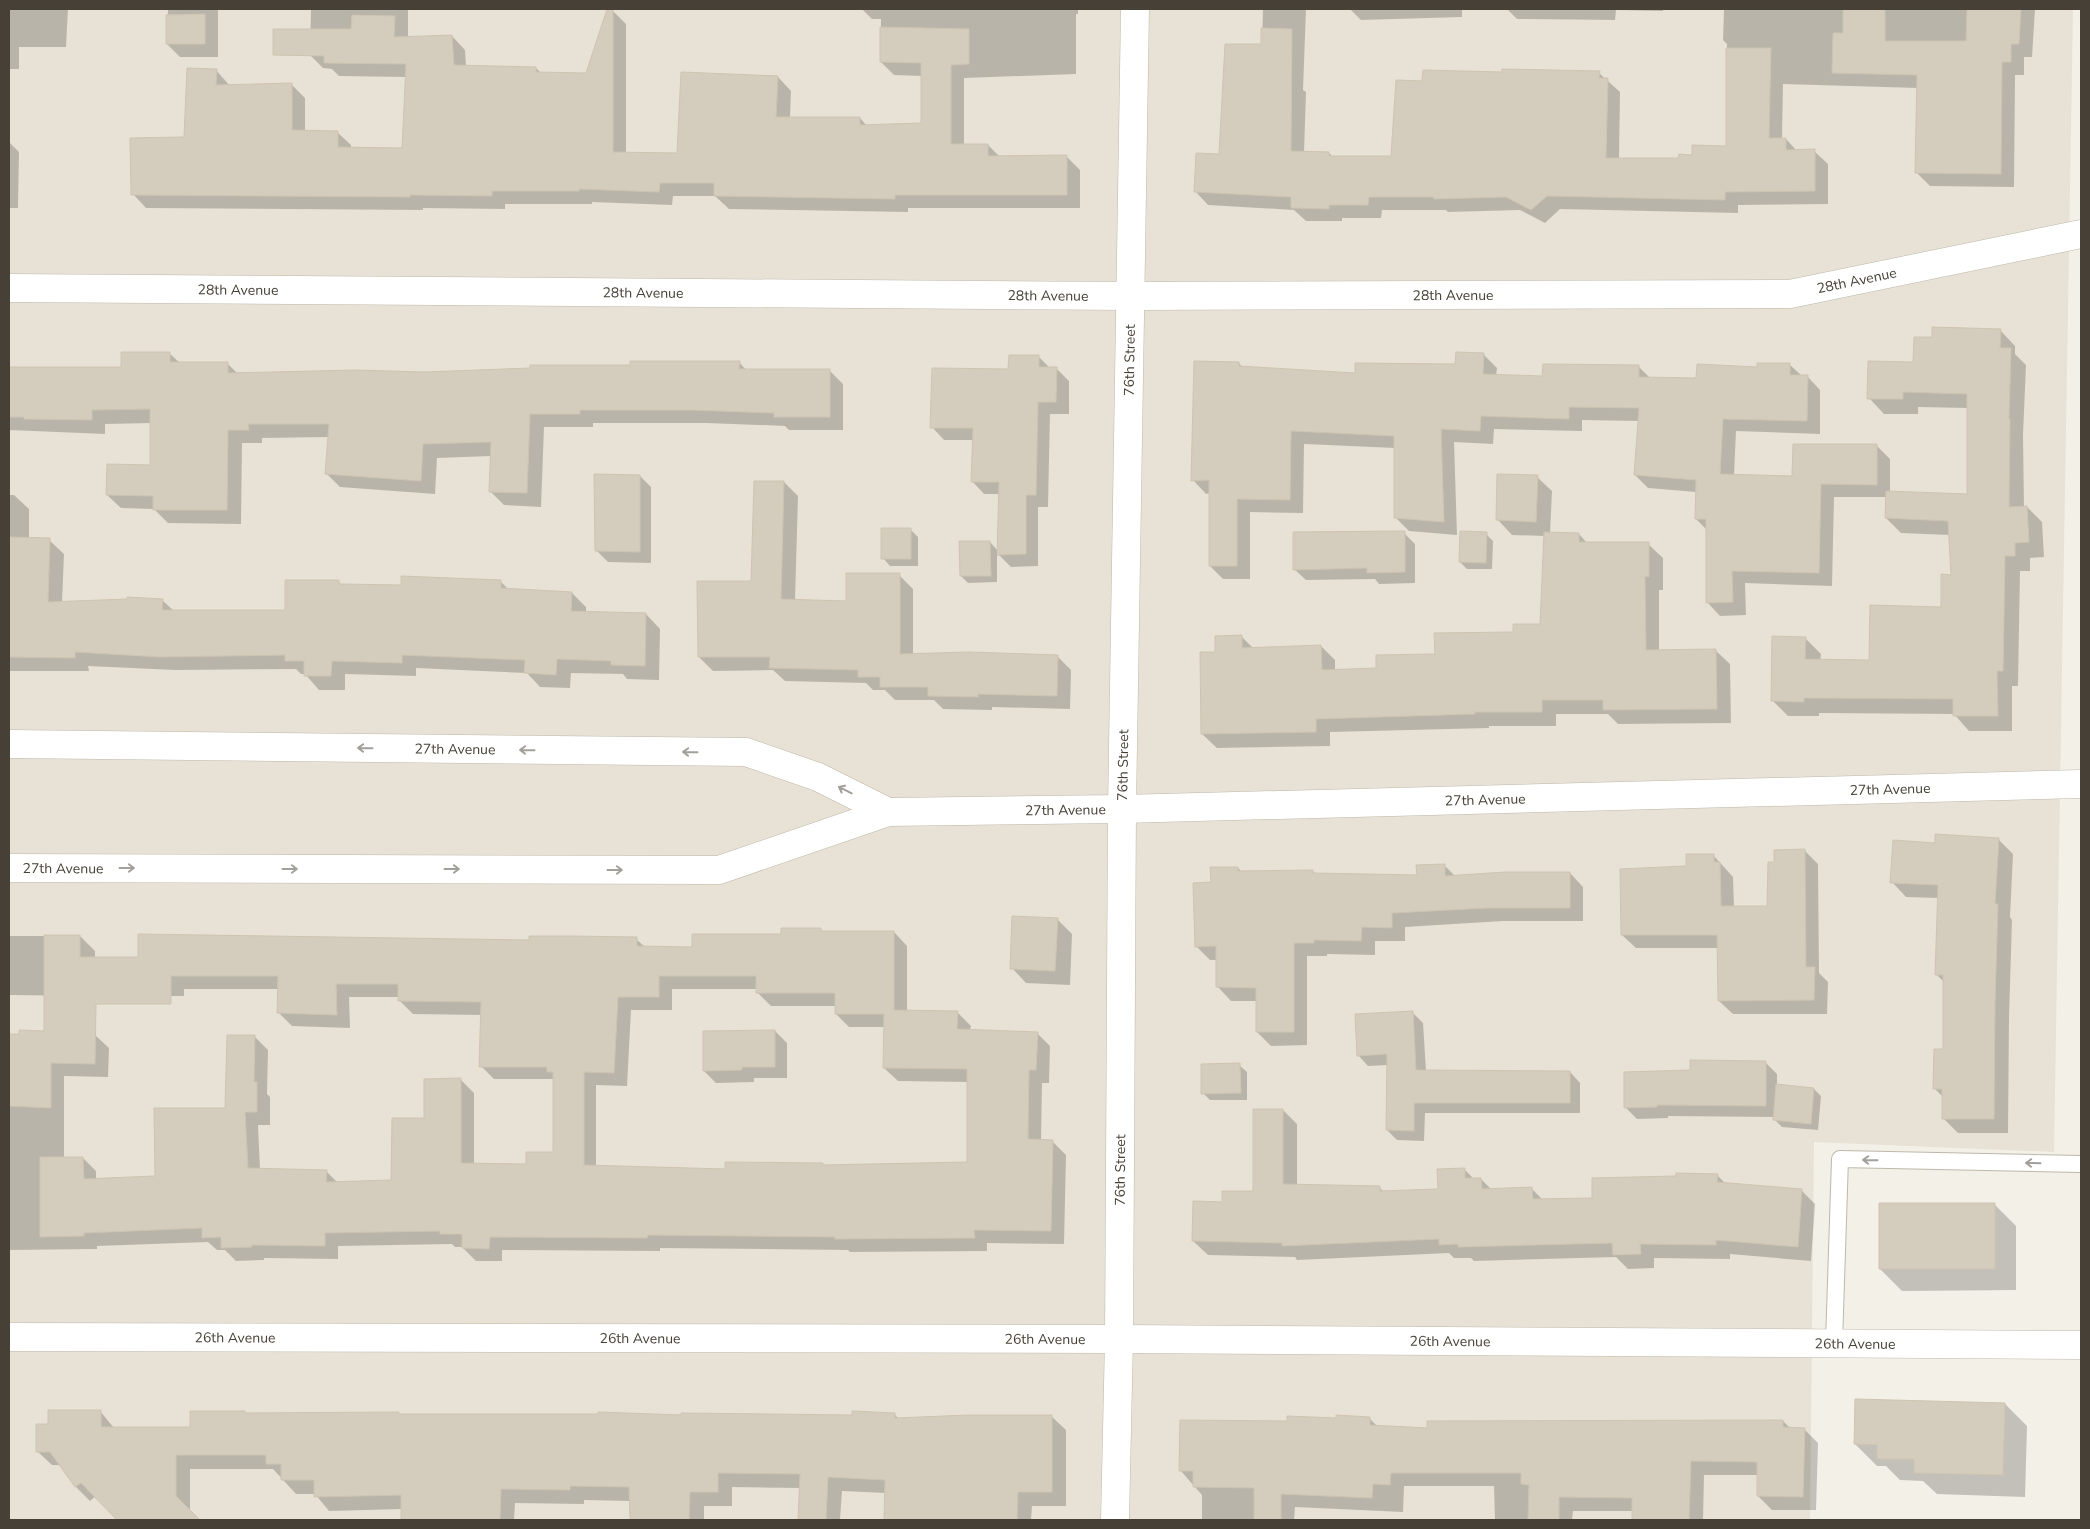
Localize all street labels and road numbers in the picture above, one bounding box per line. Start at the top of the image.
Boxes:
street label: 28th Avenue [1815,263,1898,298]
street label: 28th Avenue [197,280,279,299]
street label: 28th Avenue [602,283,684,302]
street label: 28th Avenue [1412,285,1493,305]
street label: 28th Avenue [1007,286,1089,305]
street label: 76th Street [1119,324,1139,396]
street label: 76th Street [1113,729,1133,801]
street label: 27th Avenue [414,739,496,759]
street label: 27th Avenue [1849,778,1931,800]
street label: 27th Avenue [1444,789,1526,810]
street label: 27th Avenue [1025,800,1106,820]
street label: 27th Avenue [22,859,104,878]
street label: 76th Street [1110,1134,1130,1206]
street label: 26th Avenue [195,1328,275,1347]
street label: 26th Avenue [600,1329,680,1348]
street label: 26th Avenue [1005,1329,1085,1348]
street label: 26th Avenue [1409,1331,1491,1351]
street label: 26th Avenue [1814,1334,1896,1353]

